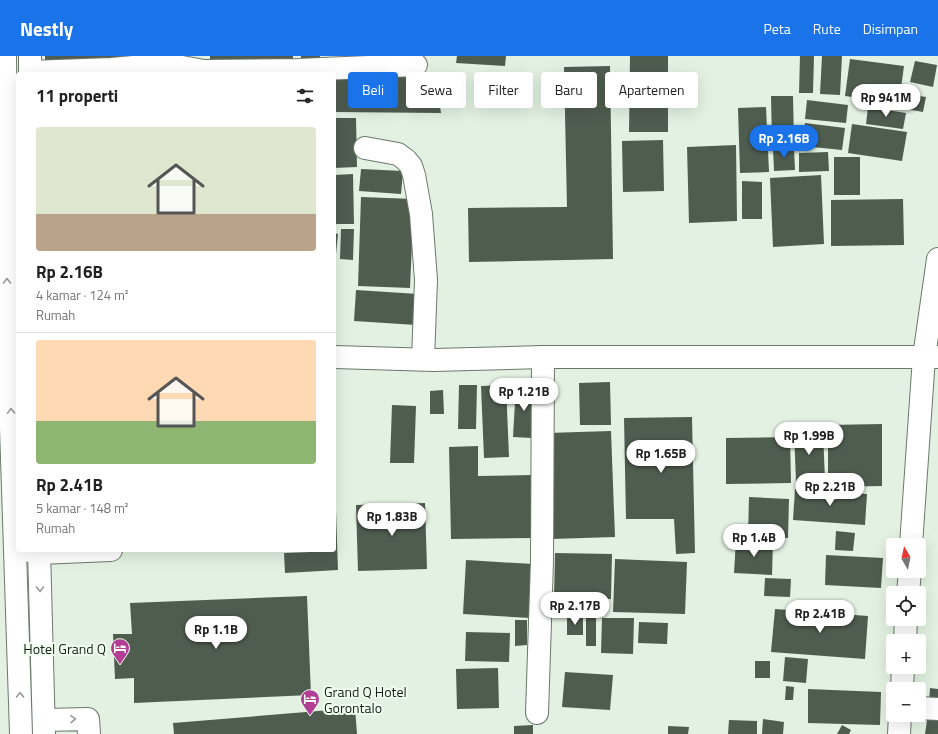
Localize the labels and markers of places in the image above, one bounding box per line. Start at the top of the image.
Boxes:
pin: Rp 941M [849,84,923,118]
pin: Rp 2.16B [743,125,825,159]
pin: Rp 1.21B [483,378,565,412]
pin: Rp 1.99B [768,422,850,456]
pin: Rp 1.65B [620,440,702,474]
pin: Rp 2.21B [789,473,871,507]
pin: Rp 1.83B [351,503,433,537]
pin: Rp 1.4B [717,524,791,558]
pin: Rp 2.17B [534,592,616,626]
pin: Rp 2.41B [779,600,861,634]
pin: Rp 1.1B [179,616,253,650]
hotel icon: Hotel Grand Q [109,637,131,665]
place label: Hotel Grand Q [23,638,106,659]
place label: Grand Q Hotel Gorontalo [324,681,407,718]
hotel icon: Grand Q Hotel Gorontalo [299,688,321,716]

